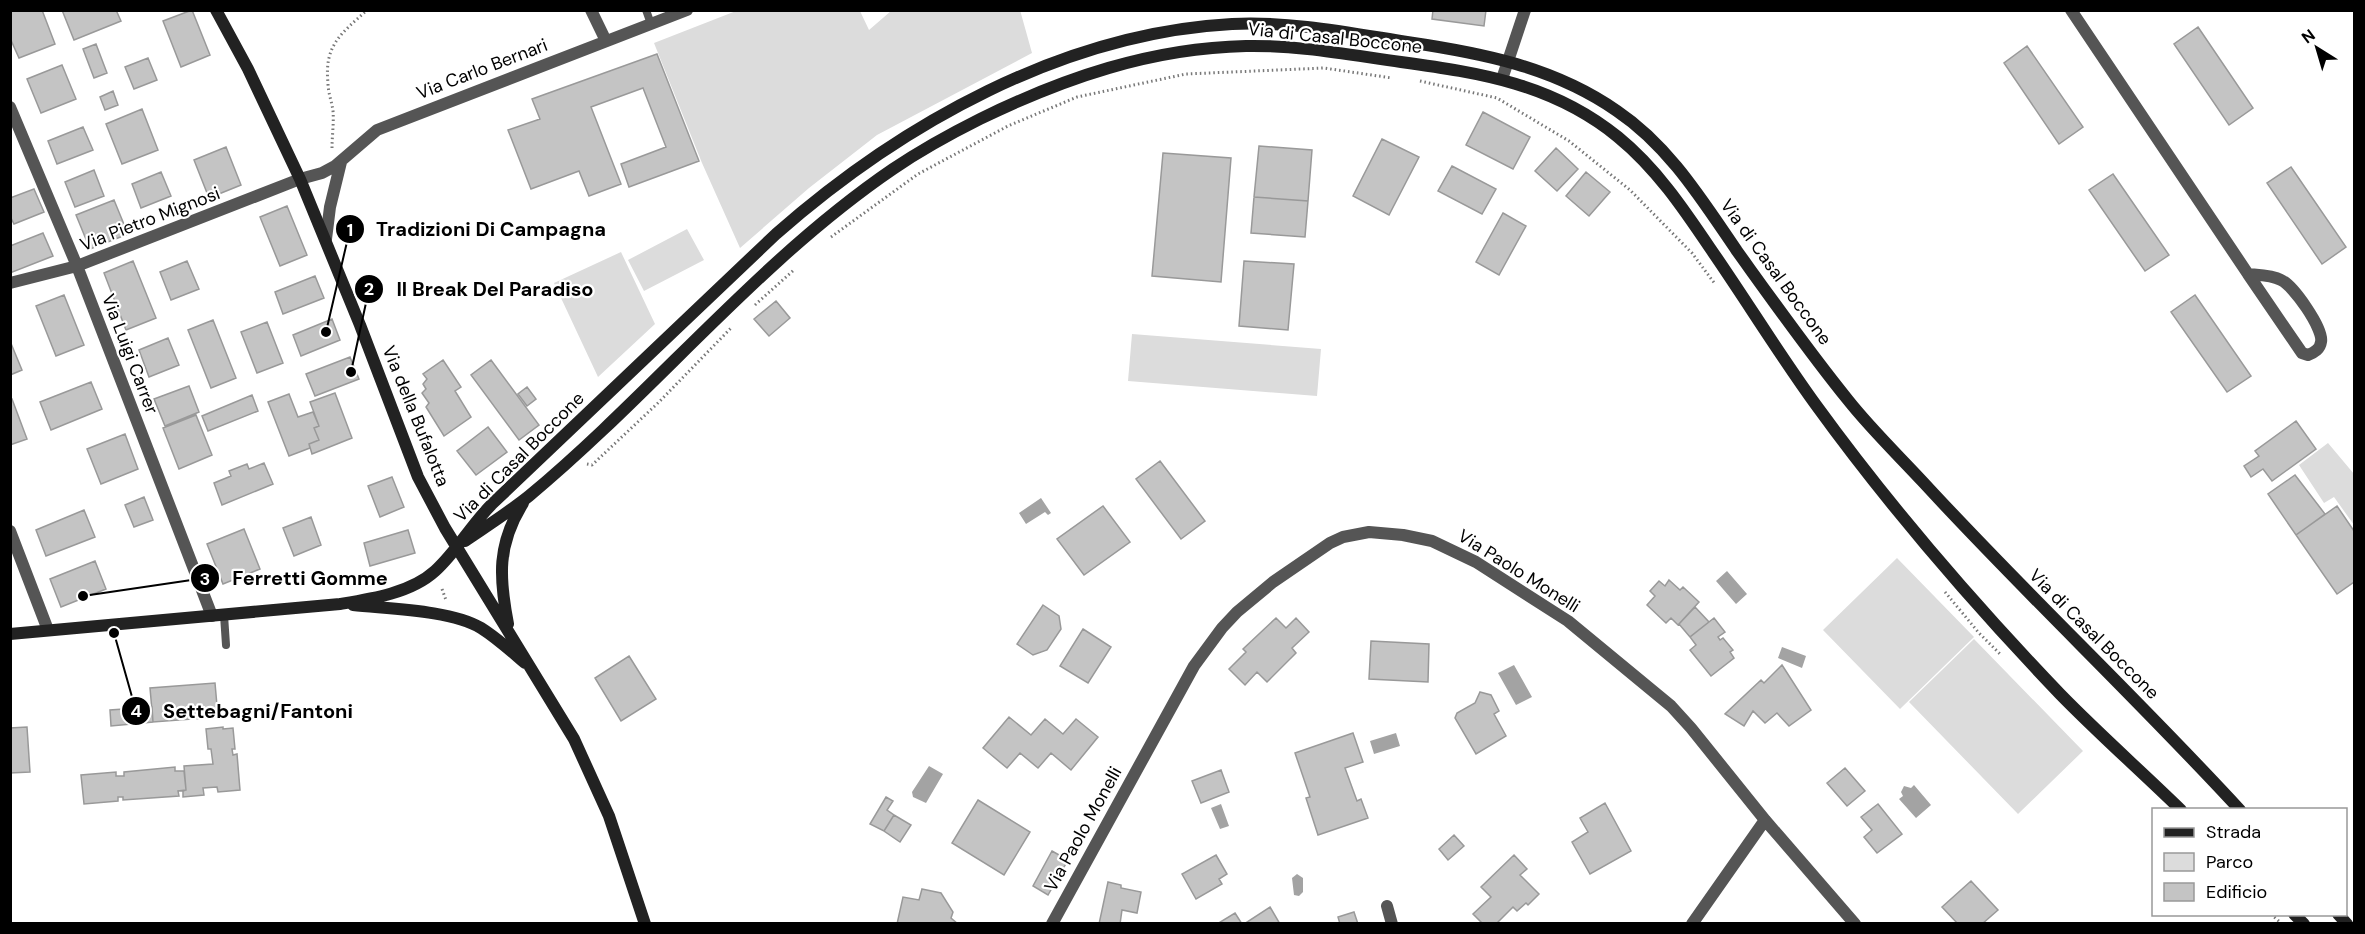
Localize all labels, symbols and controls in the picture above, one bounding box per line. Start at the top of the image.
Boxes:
street label: Via di Casal Boccone [1247,17,1423,59]
north arrow [2287,18,2347,78]
text: N [2297,25,2319,48]
street label: Via Carlo Bernari [413,33,551,105]
street label: Via Pietro Mignosi [76,181,224,257]
street label: Via di Casal Boccone [1715,194,1837,350]
callout: Tradizioni Di Campagna [335,210,618,248]
text: Tradizioni Di Campagna [376,216,606,242]
text: 1 [347,218,353,242]
callout: Il Break Del Paradiso [354,270,605,308]
text: Il Break Del Paradiso [396,276,594,302]
text: 2 [364,277,374,301]
street label: Via Luigi Carrer [96,291,164,418]
street label: Via della Bufalotta [377,342,455,490]
street label: Via di Casal Boccone [449,387,589,527]
street label: Via Paolo Monelli [1453,524,1585,618]
callout: Ferretti Gomme [190,559,400,597]
street label: Via di Casal Boccone [2024,564,2164,704]
text: Ferretti Gomme [232,565,388,591]
text: 3 [200,567,210,591]
callout: Settebagni/Fantoni [121,692,365,730]
text: Settebagni/Fantoni [163,698,353,724]
text: 4 [130,699,142,723]
street label: Via Paolo Monelli [1039,762,1127,896]
legend [2152,808,2347,916]
text: Strada [2206,820,2261,844]
text: Parco [2206,850,2253,874]
text: Edificio [2206,880,2267,904]

